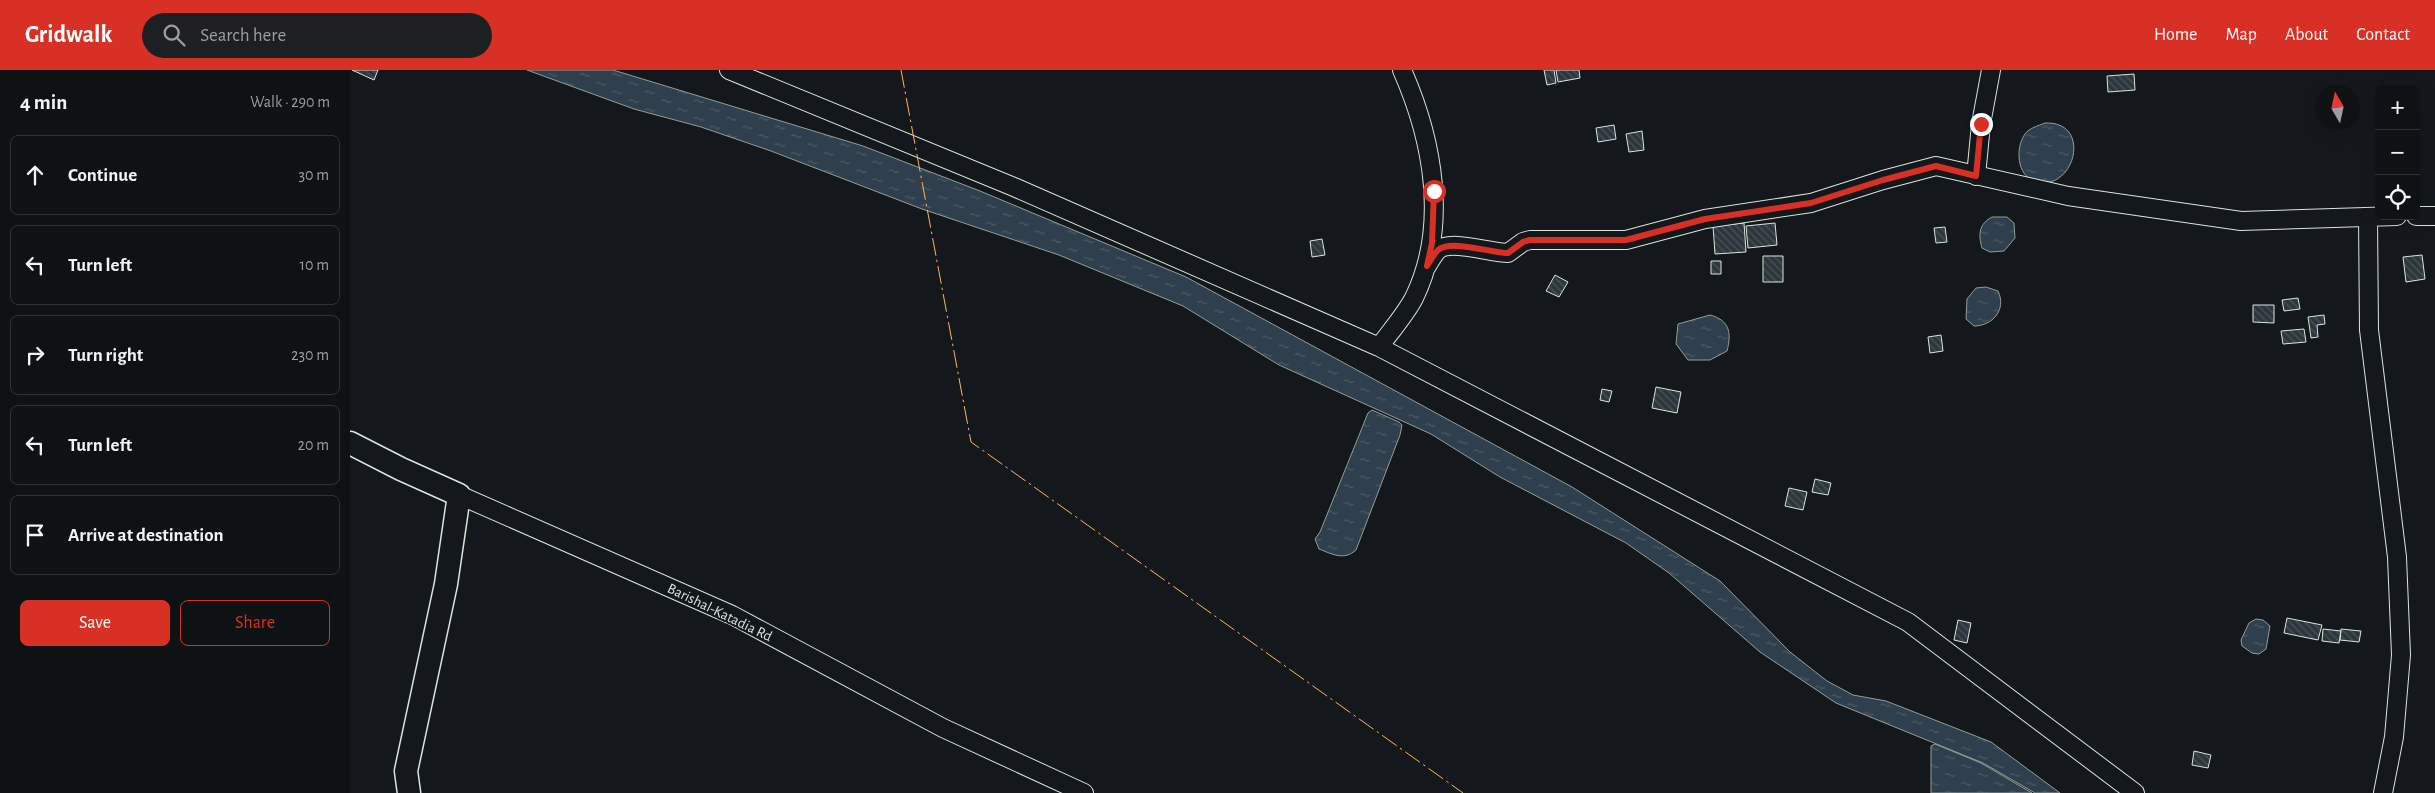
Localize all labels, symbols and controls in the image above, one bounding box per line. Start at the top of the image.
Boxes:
search box [142,13,492,58]
icon: search [160,21,188,49]
text: Gridwalk [25,23,112,47]
text: Search here [200,26,286,45]
text: Home [2154,26,2197,44]
text: Map [2225,26,2257,44]
text: About [2285,26,2328,44]
text: Contact [2356,26,2410,44]
north arrow [2315,85,2360,130]
map controls [2375,85,2420,220]
button: + [2375,85,2420,130]
text: 4 min [20,92,67,113]
text: Walk · 290 m [250,94,330,110]
route end [1970,113,1993,136]
button: − [2375,130,2420,175]
icon: ahead [21,161,49,189]
text: Continue [68,166,137,185]
text: 30 m [299,167,329,183]
button: locate [2375,175,2420,220]
route start [1423,180,1446,203]
icon: left [21,251,49,279]
text: Turn left [68,256,132,275]
text: 10 m [300,257,329,273]
icon: right [21,341,49,369]
text: Turn right [68,346,143,365]
text: 230 m [291,347,329,363]
icon: left [21,431,49,459]
text: Turn left [68,436,132,455]
text: 20 m [298,437,329,453]
icon: arrive [21,521,49,549]
text: Arrive at destination [68,526,224,545]
street label: Barishal-Katadia Rd [665,581,775,644]
button: Save [20,600,170,646]
button: Share [180,600,330,646]

